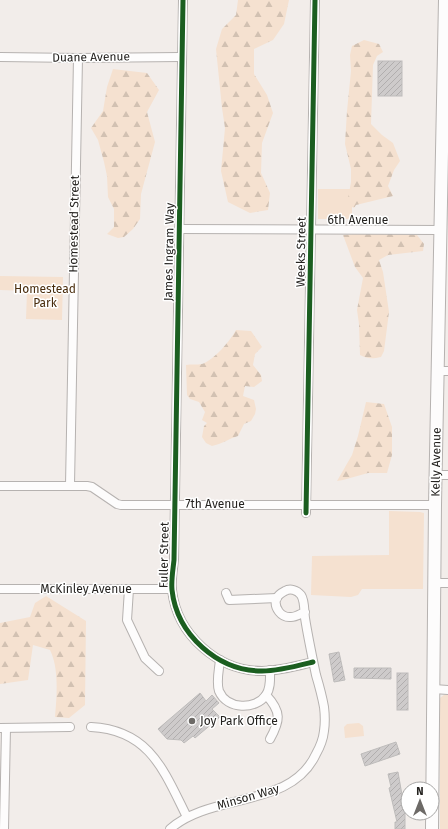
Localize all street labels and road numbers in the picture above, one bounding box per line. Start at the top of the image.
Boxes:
street label: Duane Avenue [52,49,130,65]
street label: Homestead Street [66,174,82,273]
street label: James Ingram Way [161,202,177,301]
street label: 6th Avenue [328,213,388,227]
street label: Weeks Street [293,216,309,287]
street label: Kelly Avenue [428,427,444,497]
street label: 7th Avenue [185,497,245,511]
street label: Fuller Street [156,521,172,588]
street label: McKinley Avenue [40,582,132,596]
street label: Minson Way [215,781,281,813]

